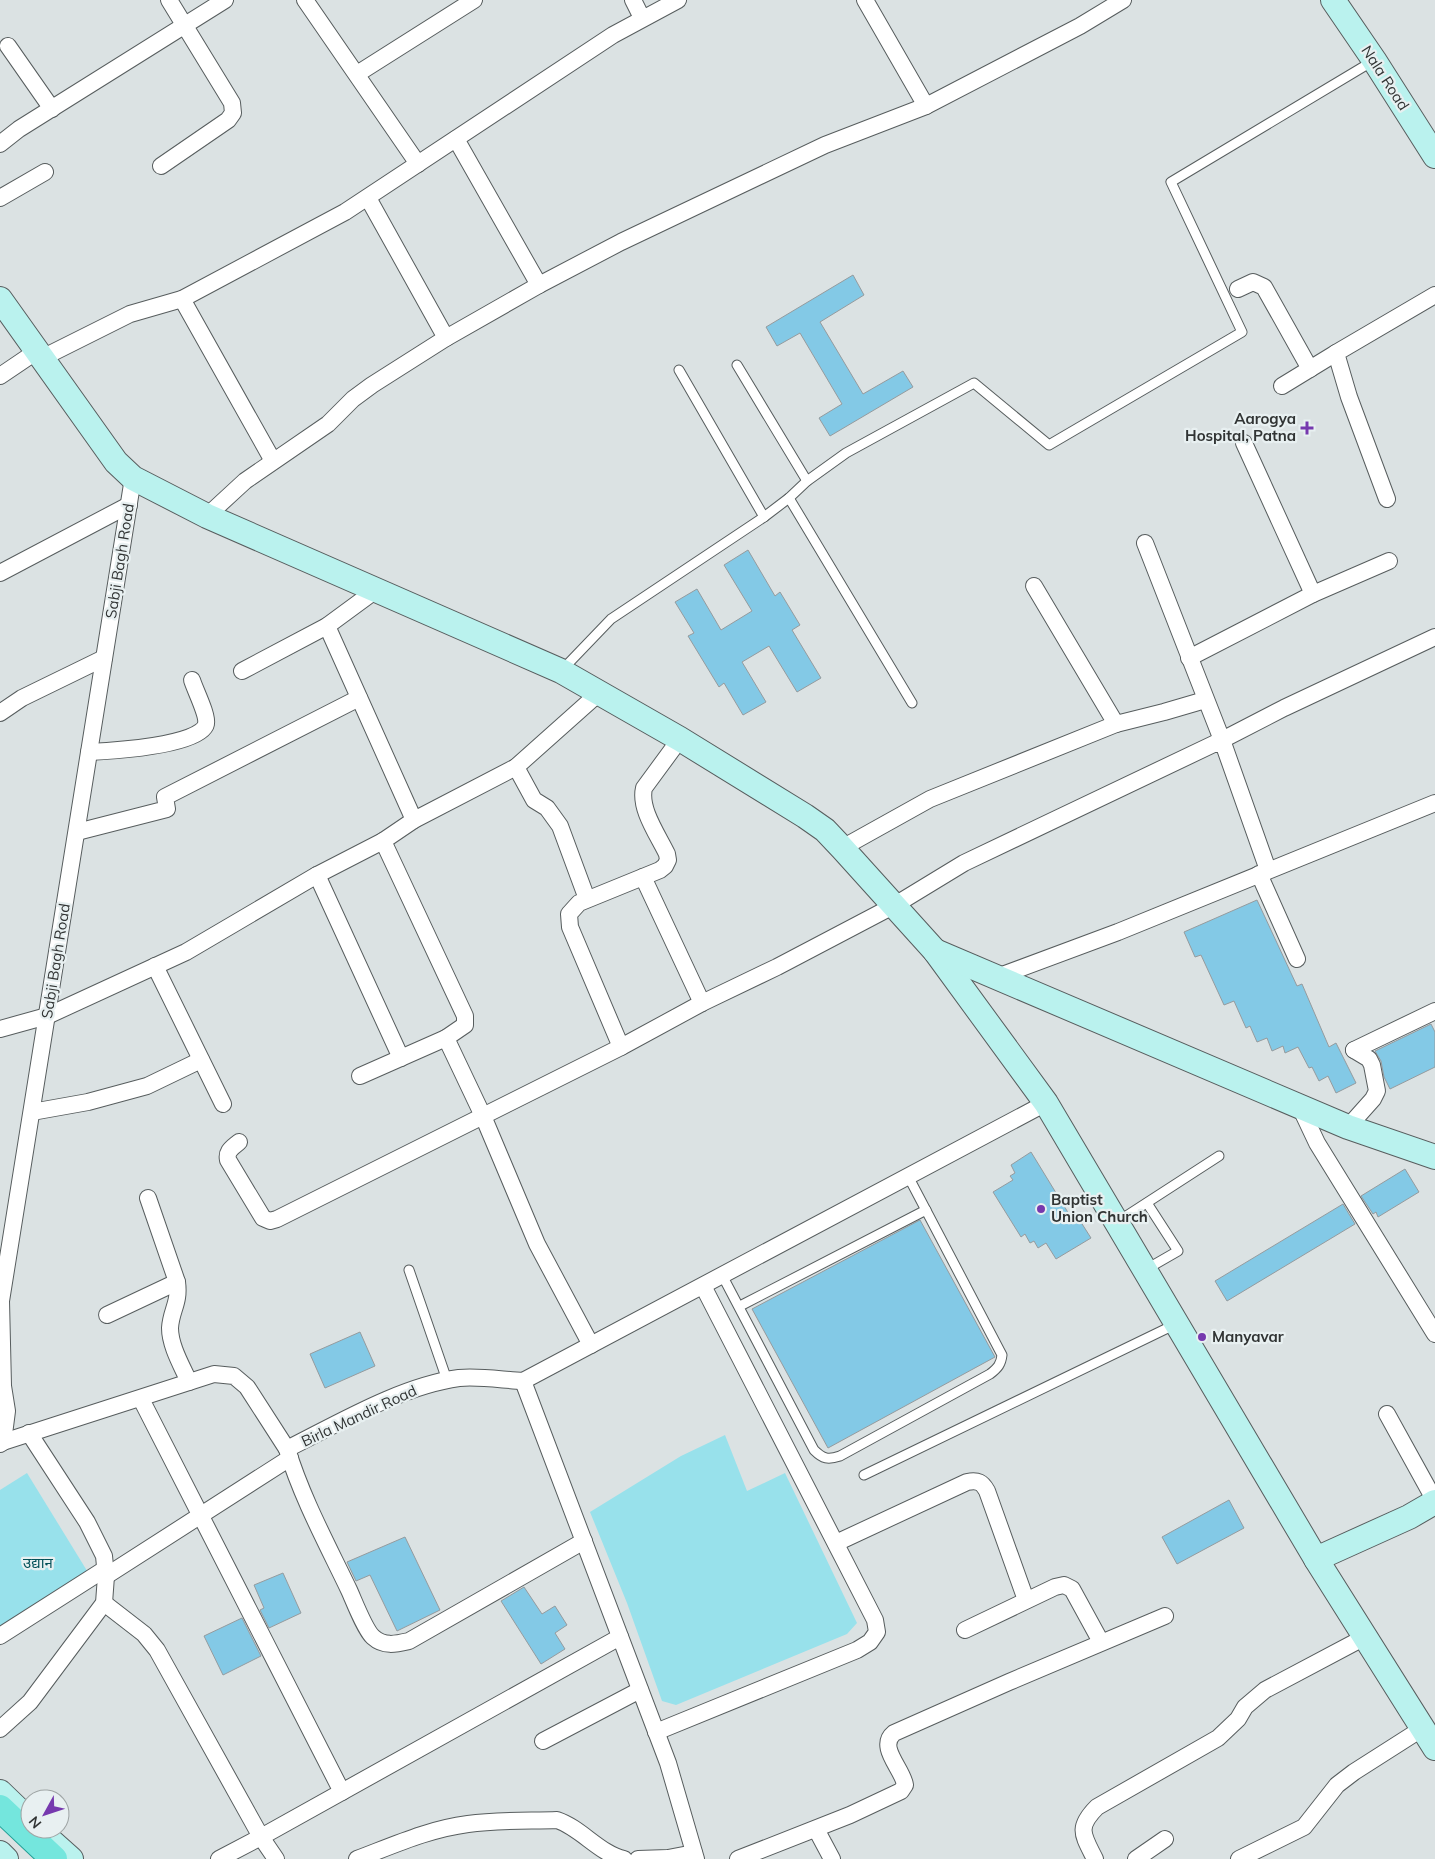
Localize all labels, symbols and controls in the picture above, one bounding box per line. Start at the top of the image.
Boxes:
street label: Nala Road [1357,42,1413,114]
place label: Aarogya Hospital, Patna [1185,409,1296,445]
marker: Aarogya Hospital, Patna [1300,421,1314,435]
street label: Sabji Bagh Road [101,502,138,620]
street label: Sabji Bagh Road [37,902,74,1020]
place label: Baptist Union Church [1051,1190,1148,1226]
marker: Baptist Union Church [1035,1203,1047,1215]
place label: Manyavar [1212,1327,1284,1346]
marker: Manyavar [1196,1331,1208,1343]
street label: Birla Mandir Road [298,1381,419,1451]
park label: उद्यान [23,1553,54,1572]
north arrow [20,1789,70,1839]
text: N [25,1813,45,1832]

